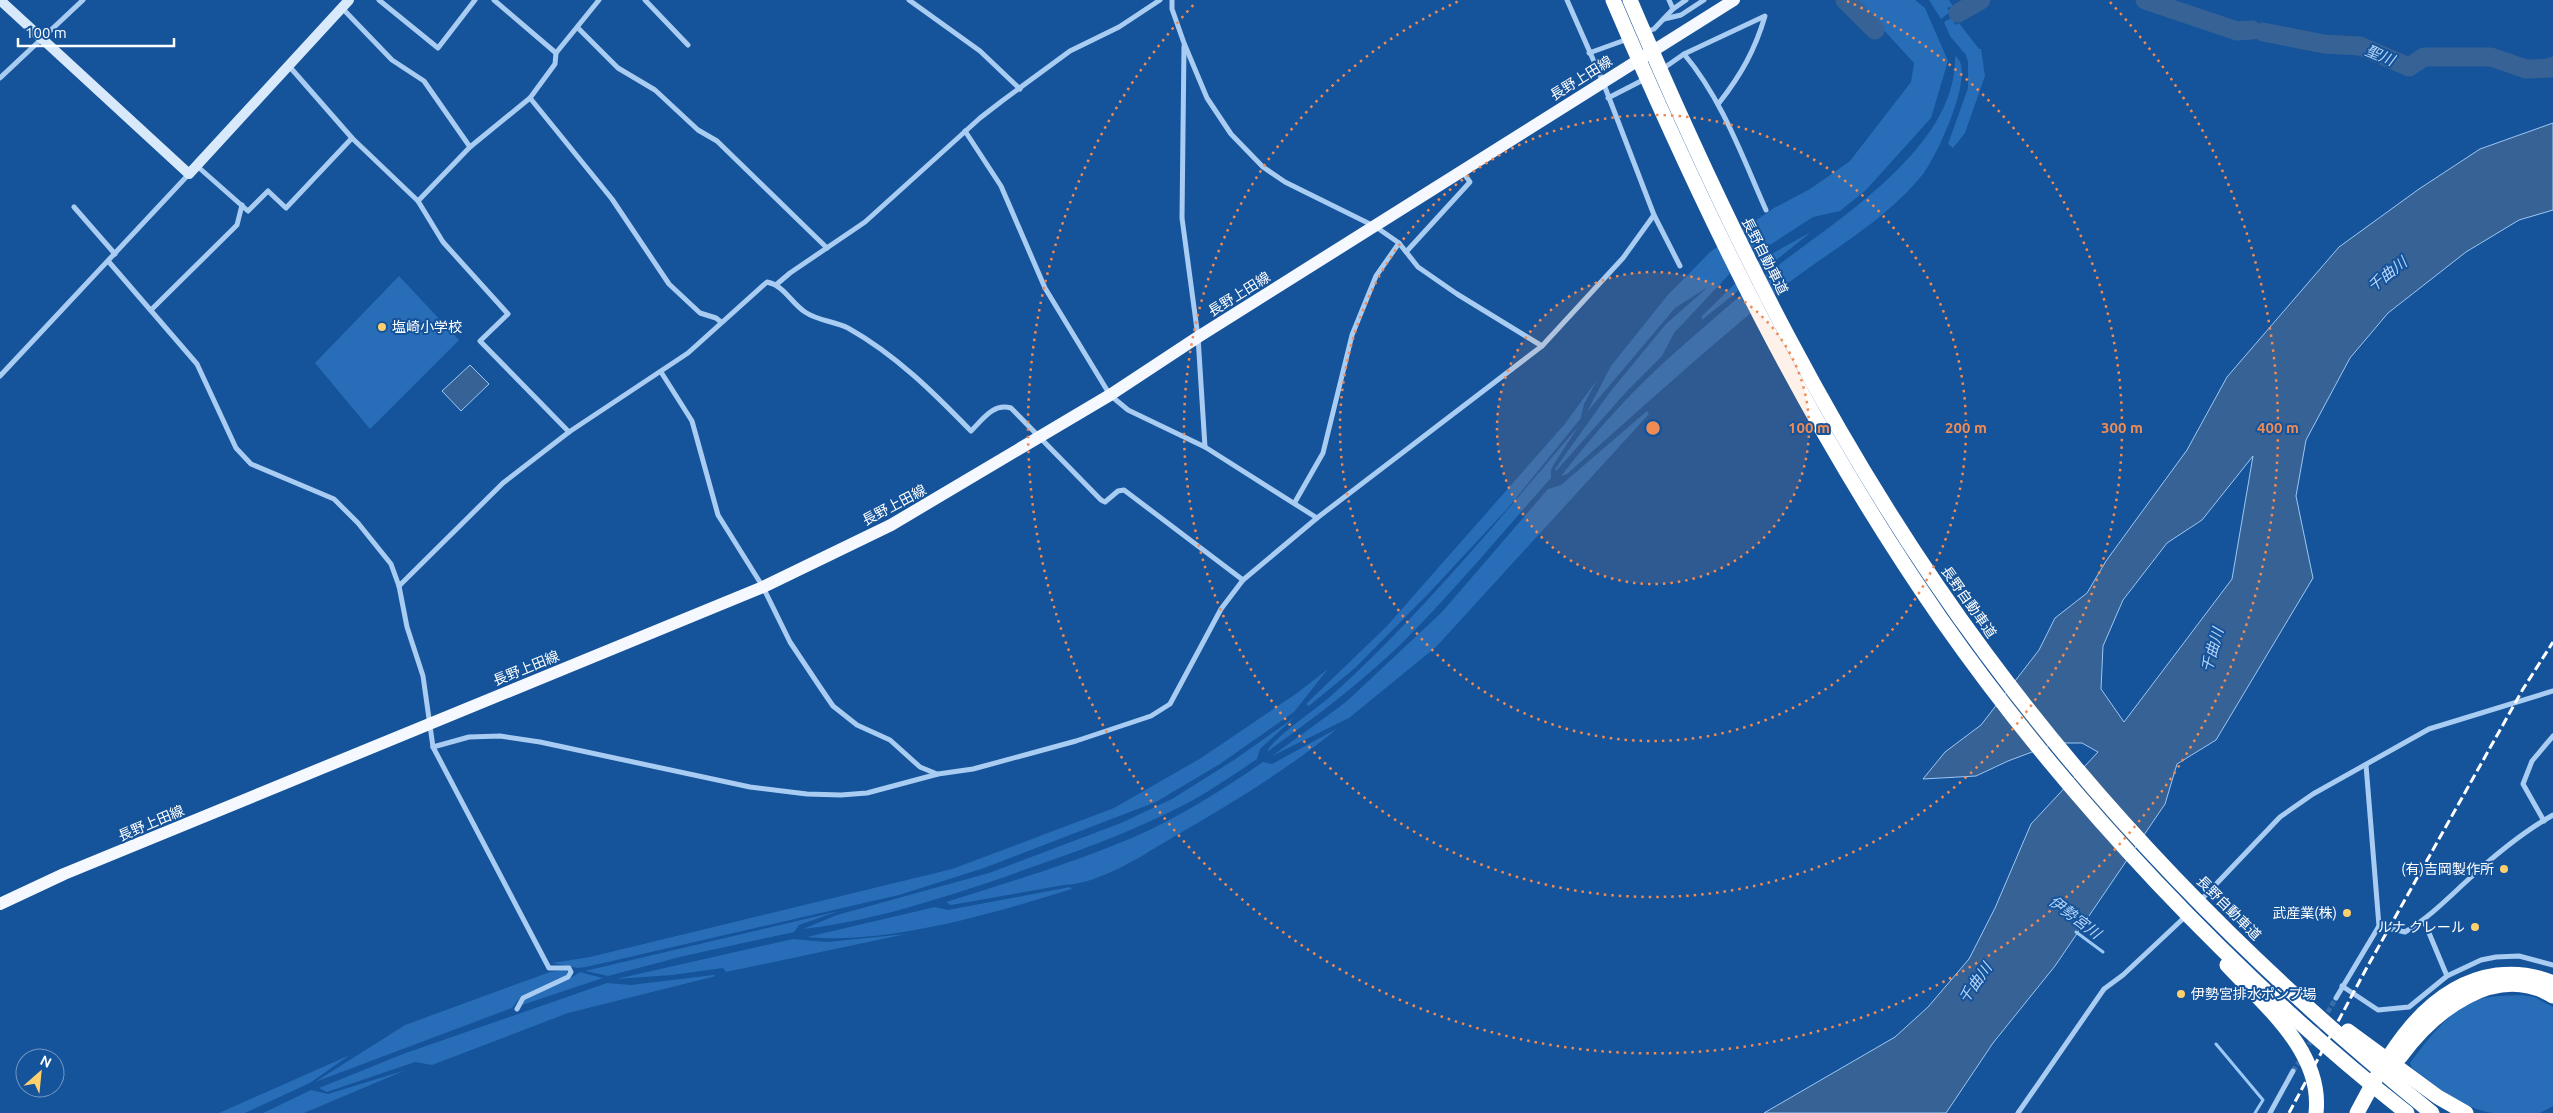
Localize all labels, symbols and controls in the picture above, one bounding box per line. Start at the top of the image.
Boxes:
scale bar [18,15,174,47]
text: 100 m [25,24,67,41]
water label: 聖川 [2363,41,2399,69]
street label: 長野上田線 [1547,53,1615,103]
street label: 長野自動車道 [1739,215,1791,297]
water label: 千曲川 [2364,252,2412,295]
street label: 長野上田線 [1205,269,1273,319]
place label: 塩崎小学校 [392,319,462,335]
marker: 塩崎小学校 [376,321,388,333]
centre of rings [1644,419,1662,437]
text: 100 m [1788,419,1830,436]
text: 200 m [1945,419,1987,436]
text: 300 m [2101,419,2143,436]
text: 400 m [2257,419,2299,436]
street label: 長野上田線 [859,482,929,528]
street label: 長野自動車道 [1938,563,2000,641]
water label: 千曲川 [2198,624,2227,674]
street label: 長野上田線 [491,647,561,689]
street label: 長野上田線 [116,802,186,844]
place label: (有)吉岡製作所 [2401,861,2494,877]
marker: (有)吉岡製作所 [2498,863,2510,875]
street label: 長野自動車道 [2194,873,2264,943]
water label: 伊勢宮川 [2046,892,2106,943]
place label: 武産業(株) [2272,905,2337,921]
marker: 武産業(株) [2341,907,2353,919]
place label: ルナ クレール [2378,919,2465,935]
marker: ルナ クレール [2469,921,2481,933]
water label: 千曲川 [1955,958,1996,1006]
place label: 伊勢宮排水ポンプ場 [2191,986,2317,1002]
marker: 伊勢宮排水ポンプ場 [2175,988,2187,1000]
north arrow [15,1048,65,1098]
text: N [38,1052,54,1071]

